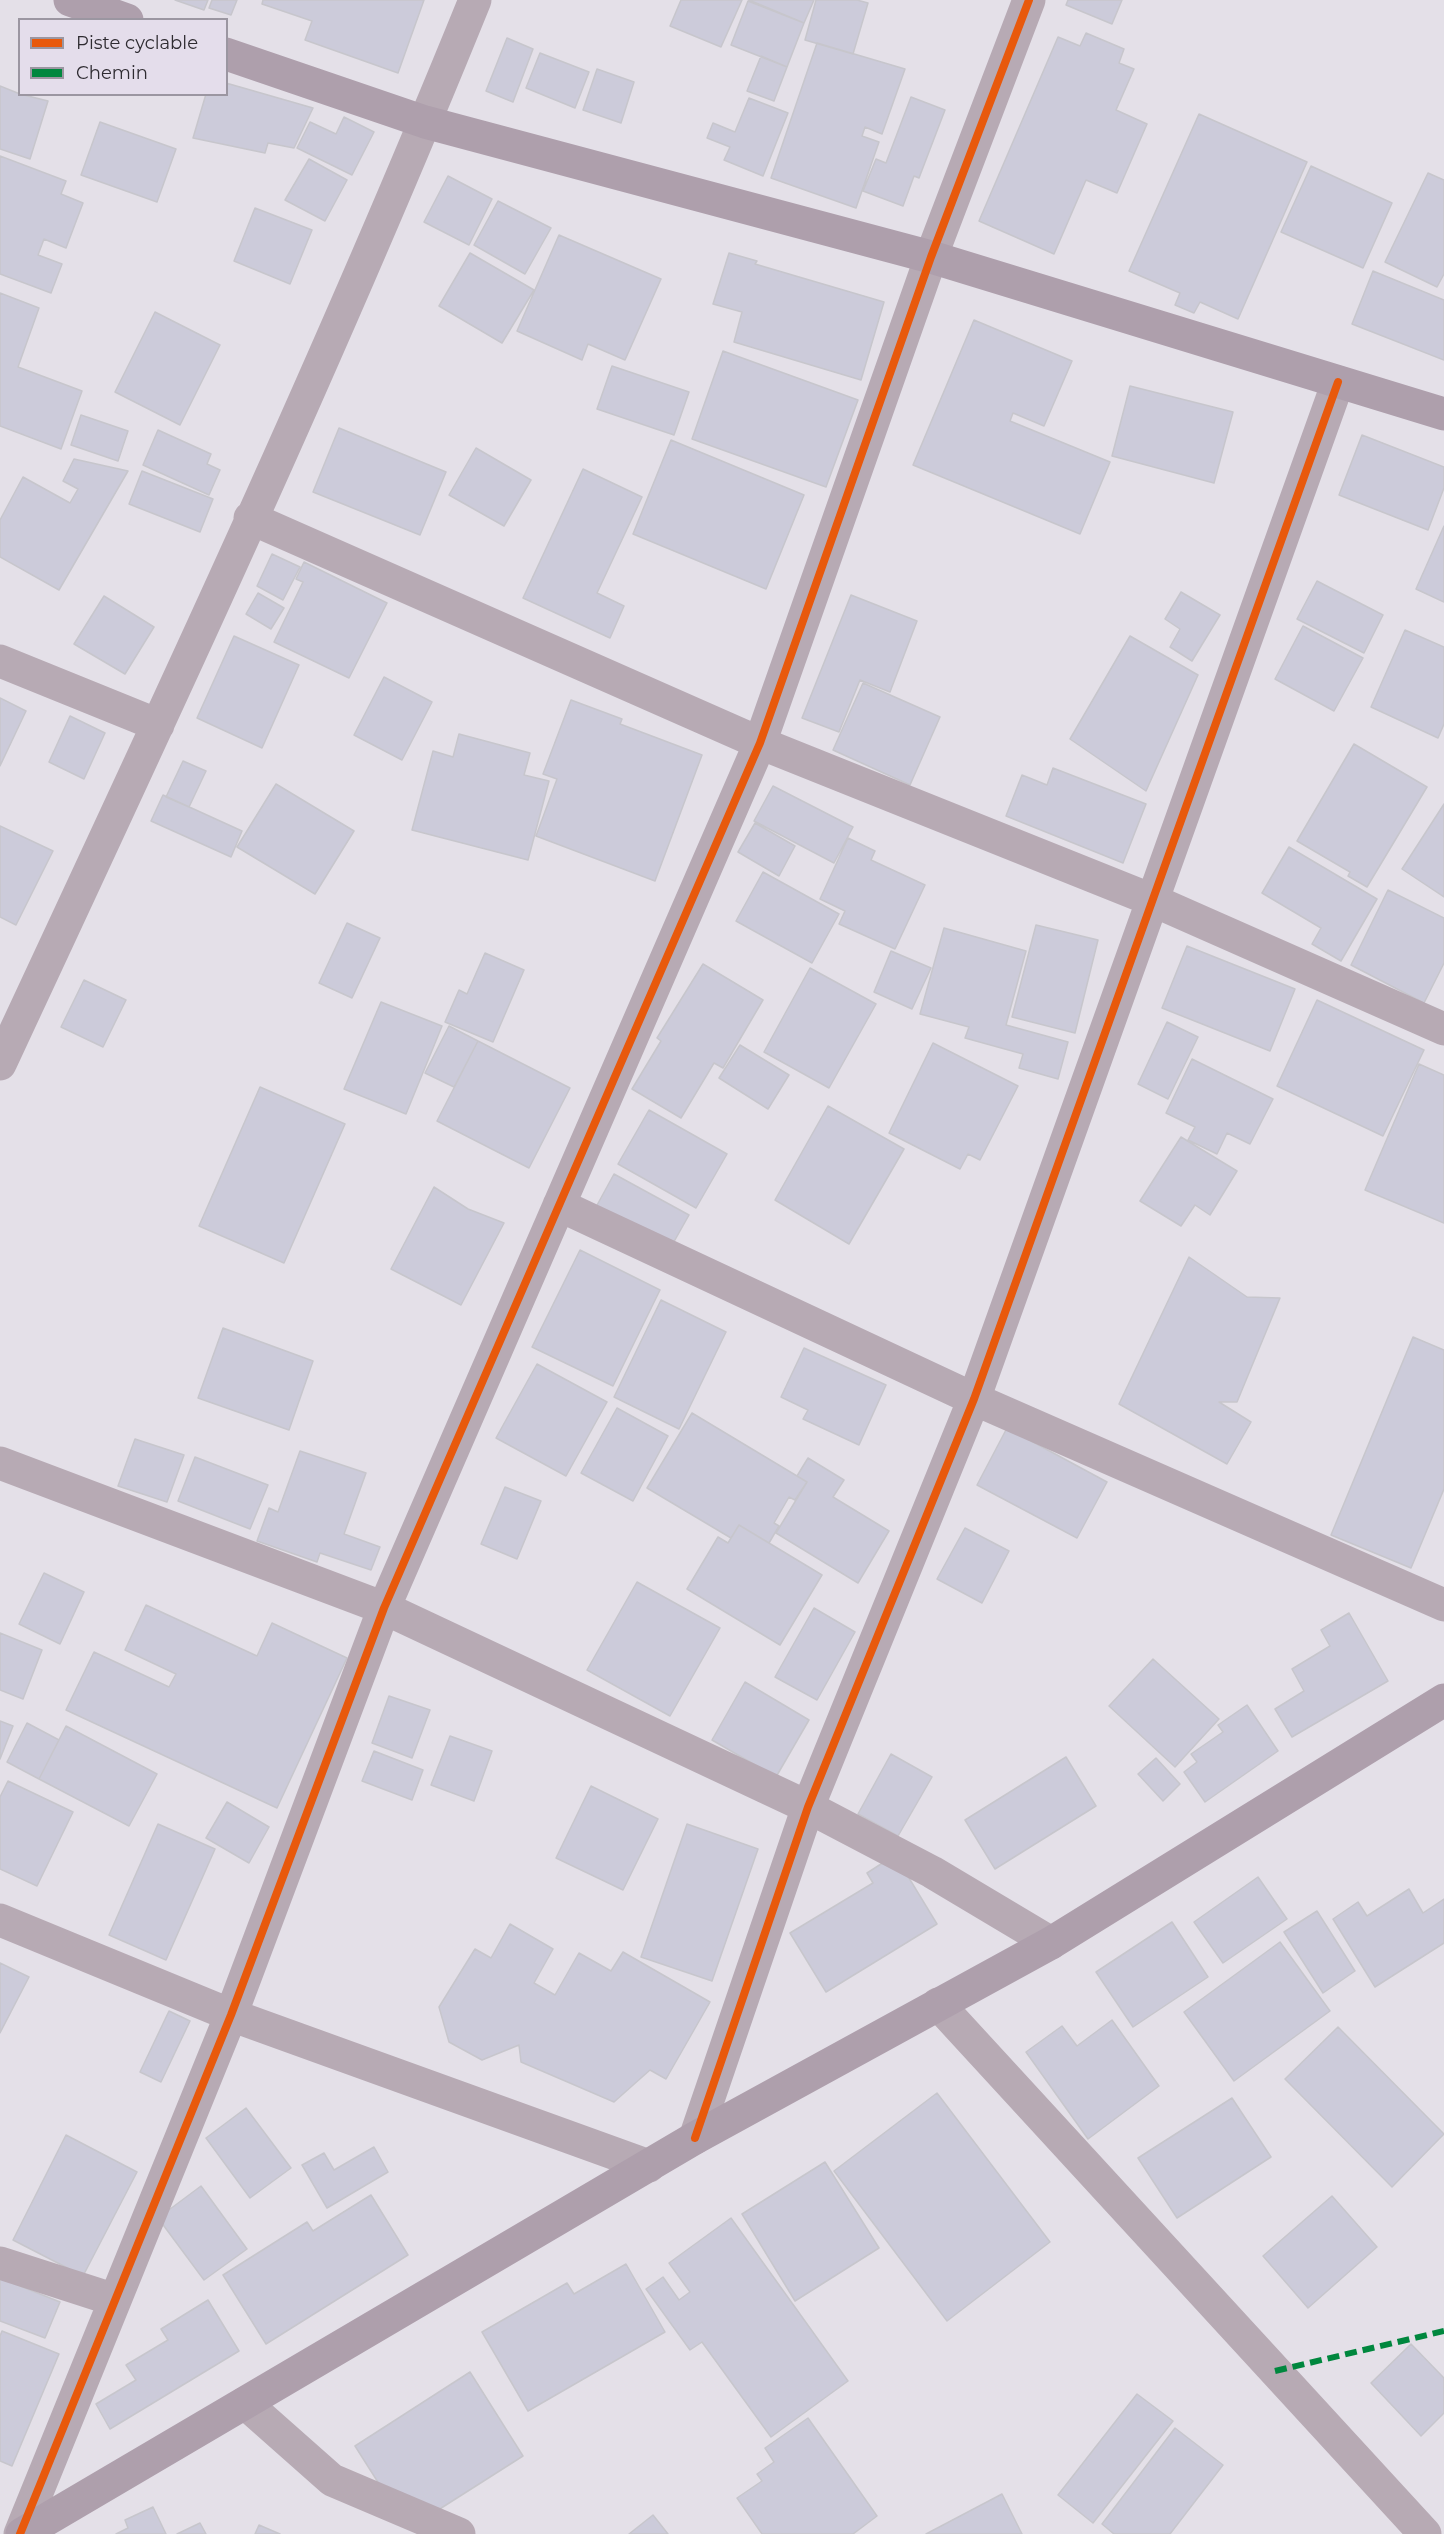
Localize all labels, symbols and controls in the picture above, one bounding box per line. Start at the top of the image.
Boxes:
legend [18,18,228,96]
text: Piste cyclable [76,32,198,54]
text: Chemin [76,62,148,84]

